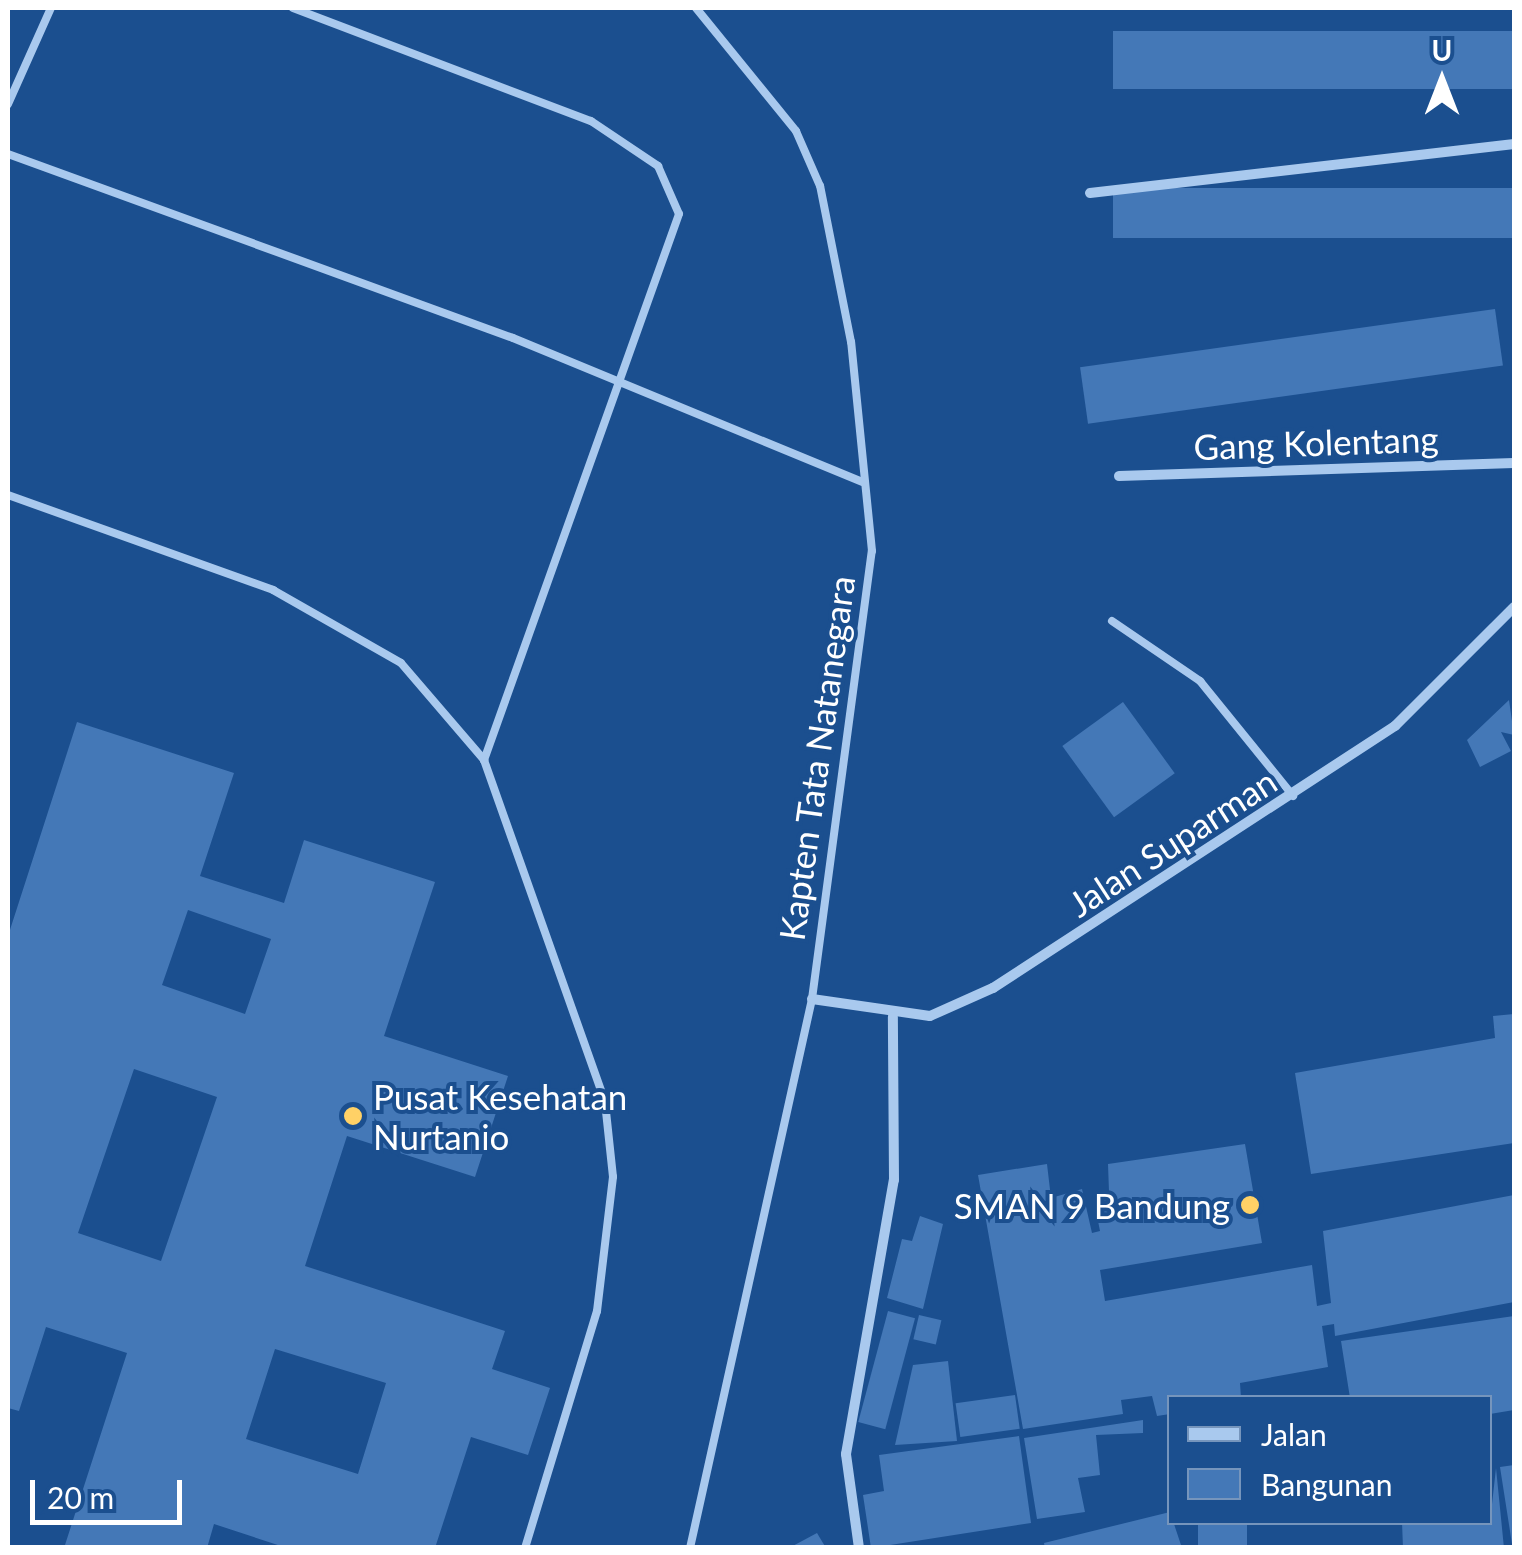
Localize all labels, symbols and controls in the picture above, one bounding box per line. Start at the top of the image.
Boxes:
north arrow [1392,30,1492,130]
text: U [1432,33,1452,67]
street label: Gang Kolentang [1193,417,1439,467]
street label: Kapten Tata Natanegara [770,572,862,944]
street label: Jalan Suparman [1060,759,1284,925]
place label: Pusat Kesehatan Nurtanio [373,1075,627,1157]
marker: Pusat Kesehatan Nurtanio [342,1105,364,1127]
place label: SMAN 9 Bandung [954,1184,1230,1226]
marker: SMAN 9 Bandung [1239,1194,1261,1216]
legend [1167,1395,1492,1525]
text: Jalan [1261,1416,1327,1452]
scale bar [35,1460,188,1522]
text: Bangunan [1261,1466,1393,1502]
text: 20 m [47,1479,114,1515]

